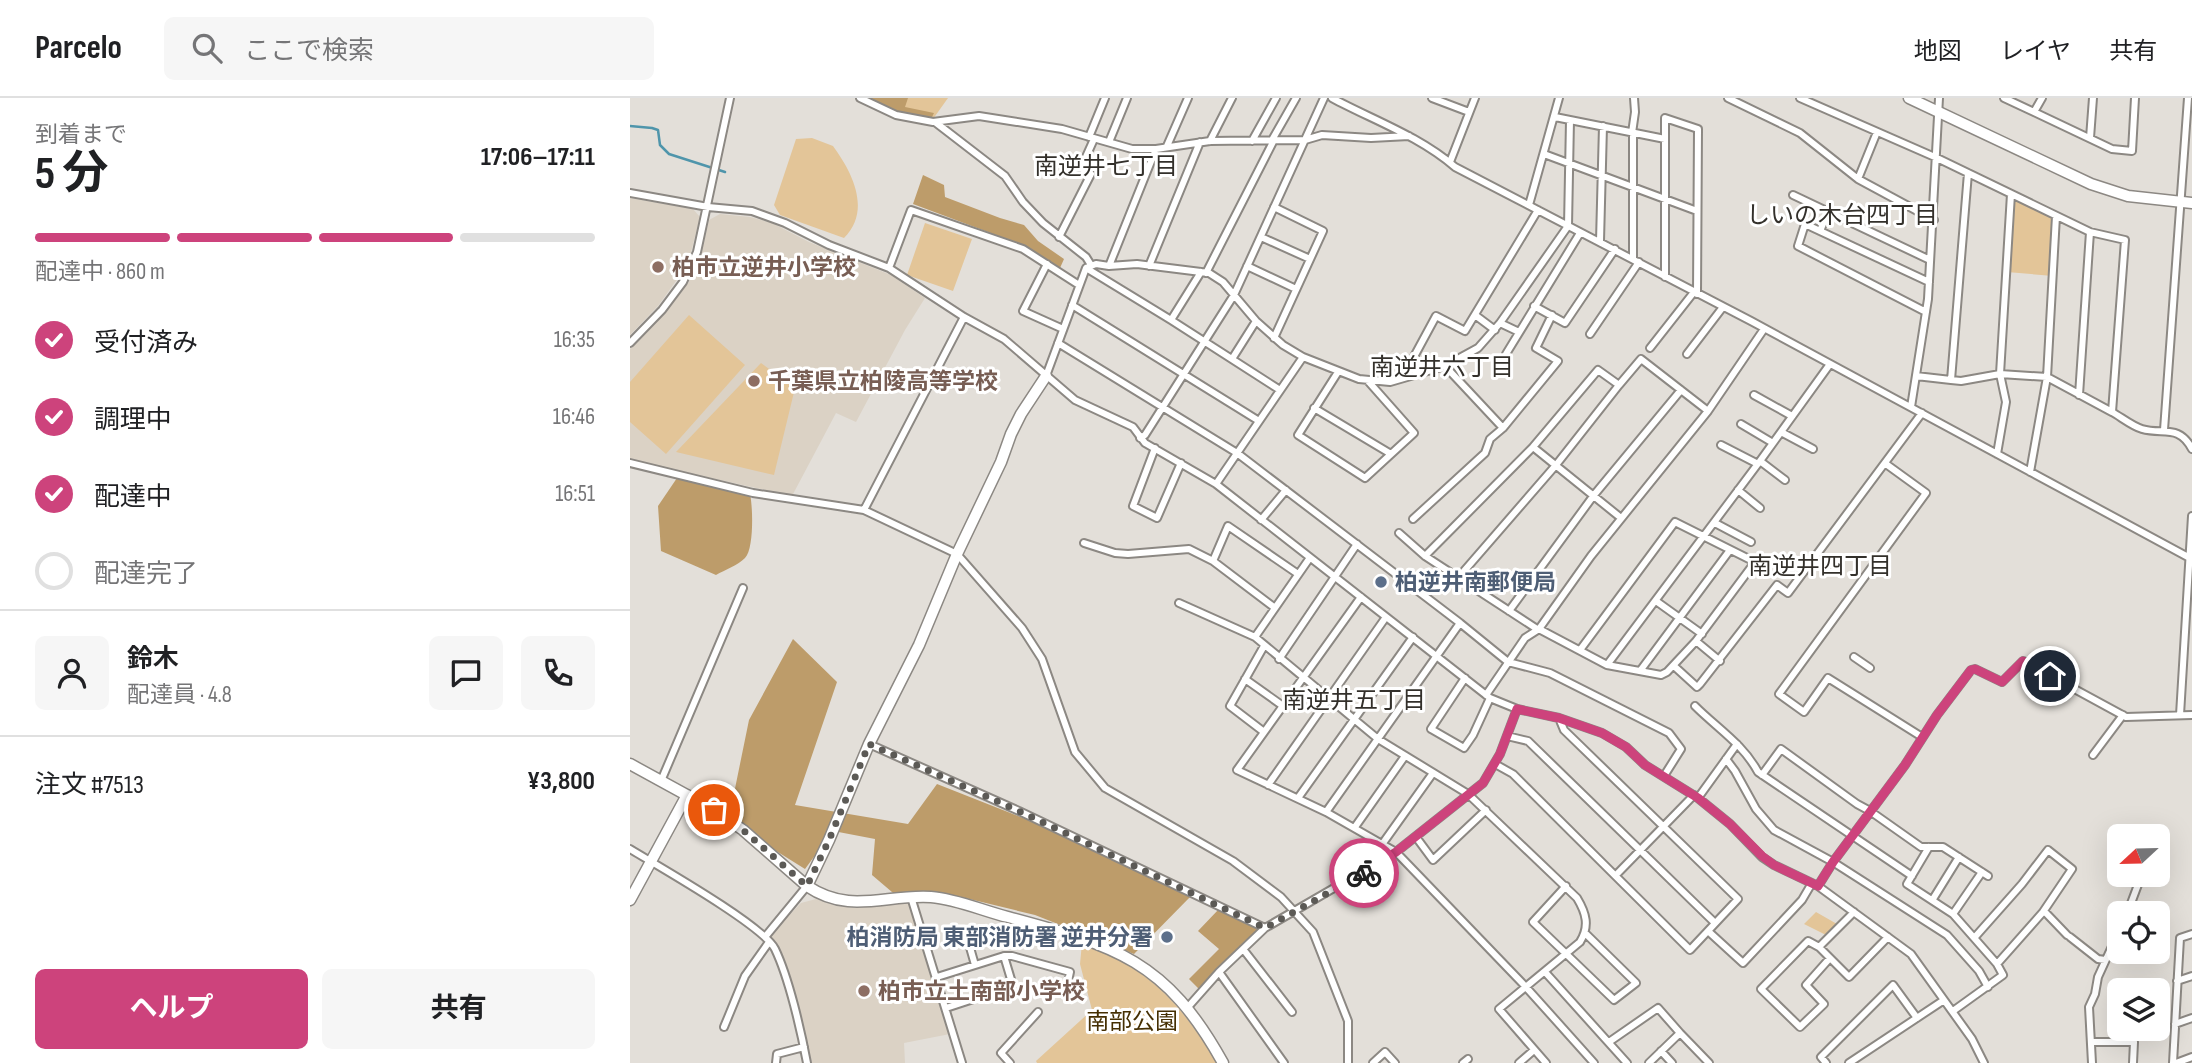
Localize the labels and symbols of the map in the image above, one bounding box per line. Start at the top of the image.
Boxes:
district label: 南逆井七丁目 [1034,152,1178,181]
district label: しいの木台四丁目 [1746,201,1938,230]
place label: 柏市立逆井小学校 [672,254,856,282]
marker: 柏市立逆井小学校 [650,259,666,275]
district label: 南逆井六丁目 [1370,353,1514,382]
place label: 千葉県立柏陵高等学校 [768,368,998,396]
marker: 千葉県立柏陵高等学校 [746,373,762,389]
district label: 南逆井四丁目 [1748,552,1892,581]
place label: 柏逆井南郵便局 [1395,569,1556,597]
marker: 柏逆井南郵便局 [1373,574,1389,590]
pin [2020,646,2080,706]
district label: 南逆井五丁目 [1282,686,1426,715]
pin [684,780,744,840]
north arrow [2107,824,2170,887]
courier [1329,838,1399,908]
place label: 柏消防局 東部消防署 逆井分署 [847,924,1153,952]
marker: 柏消防局 東部消防署 逆井分署 [1159,929,1175,945]
place label: 柏市立土南部小学校 [878,978,1085,1006]
marker: 柏市立土南部小学校 [856,983,872,999]
park label: 南部公園 [1086,1008,1178,1036]

